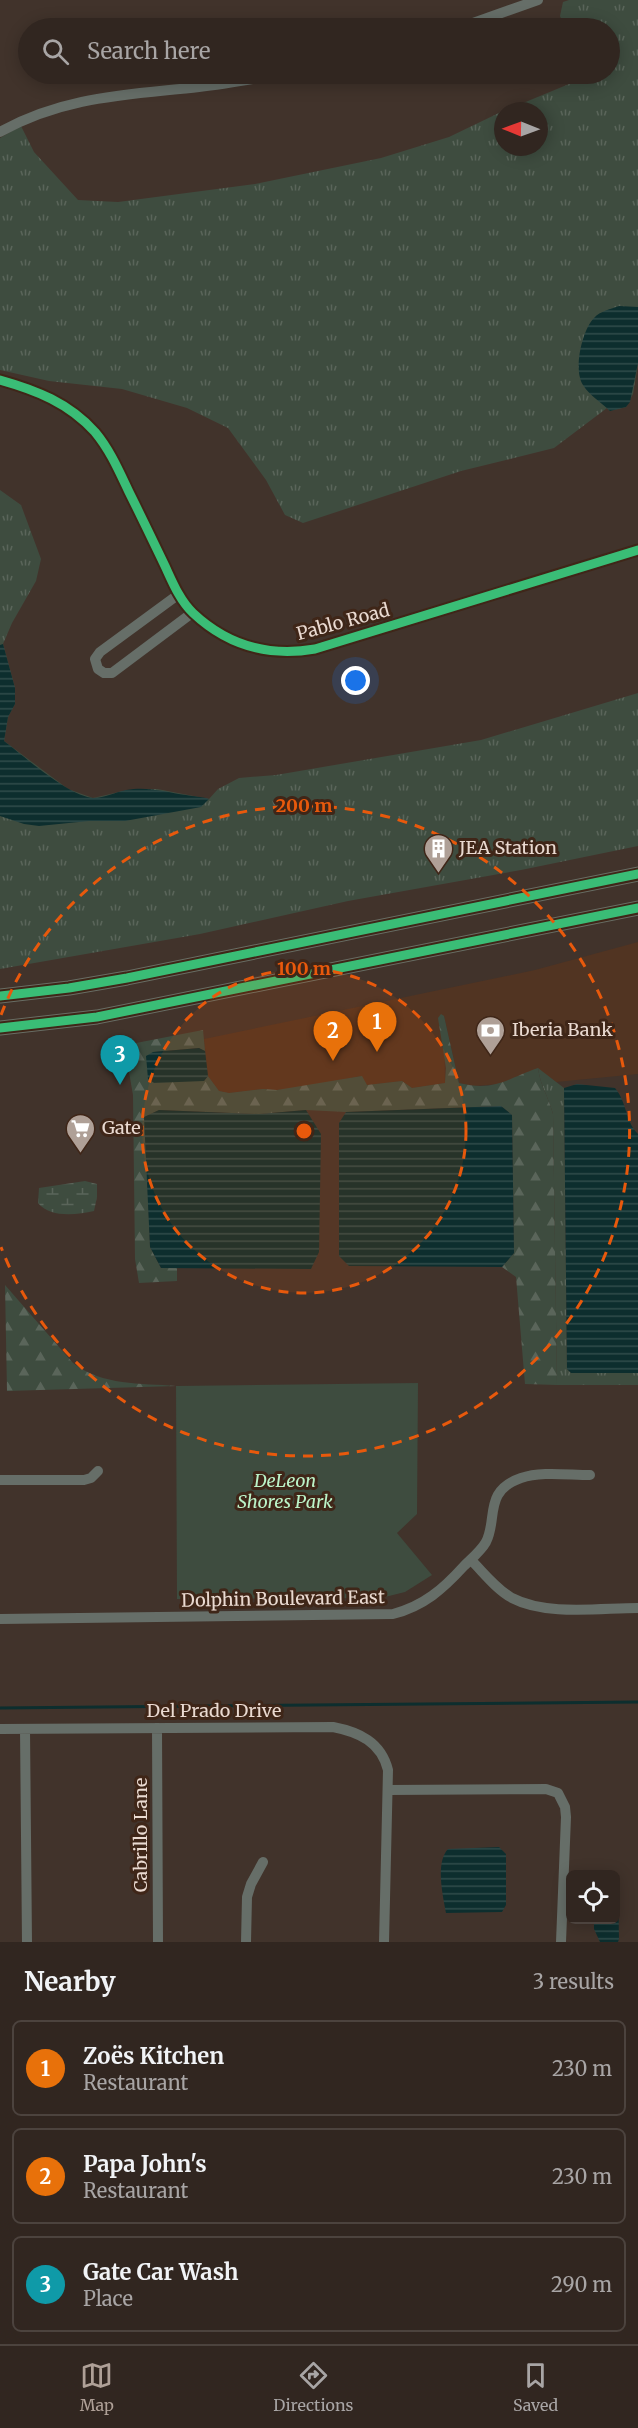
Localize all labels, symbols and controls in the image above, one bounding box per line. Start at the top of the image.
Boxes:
search box [18,18,620,84]
icon: search [39,35,72,68]
text: Search here [87,37,210,65]
north arrow [494,102,548,156]
street label: Pablo Road [294,598,392,645]
your location [341,666,370,695]
text: 200 m [276,794,332,817]
building icon: JEA Station [422,832,454,874]
place label: JEA Station [458,836,557,859]
text: 100 m [277,957,331,980]
pin: 1 [358,1002,397,1052]
pin: 2 [314,1012,352,1061]
bank icon: Iberia Bank [475,1014,507,1056]
place label: Iberia Bank [512,1018,613,1041]
pin: 3 [100,1036,140,1085]
supermarket icon: Gate [65,1112,97,1154]
place label: Gate [102,1116,141,1139]
centre of rings [294,1121,314,1141]
park label: DeLeon Shores Park [237,1469,333,1513]
street label: Dolphin Boulevard East [181,1585,385,1612]
street label: Del Prado Drive [147,1699,281,1722]
street label: Cabrillo Lane [129,1778,152,1892]
map controls [566,1870,620,1924]
button: locate [566,1870,620,1924]
text: Nearby [24,1965,116,1998]
text: 3 results [533,1969,614,1994]
text: Zoës Kitchen [83,2042,224,2070]
text: 1 [41,2056,50,2081]
text: 230 m [552,2056,612,2081]
text: Restaurant [83,2070,188,2095]
text: Papa John's [83,2150,207,2178]
text: 2 [40,2164,51,2189]
text: 230 m [552,2164,612,2189]
text: Restaurant [83,2178,188,2203]
text: Gate Car Wash [83,2258,238,2286]
text: 3 [40,2272,51,2297]
text: 290 m [551,2272,612,2297]
text: Place [83,2286,133,2311]
tab: Map [80,2359,114,2415]
tab: Directions [273,2359,353,2415]
tab: Saved [513,2359,558,2415]

